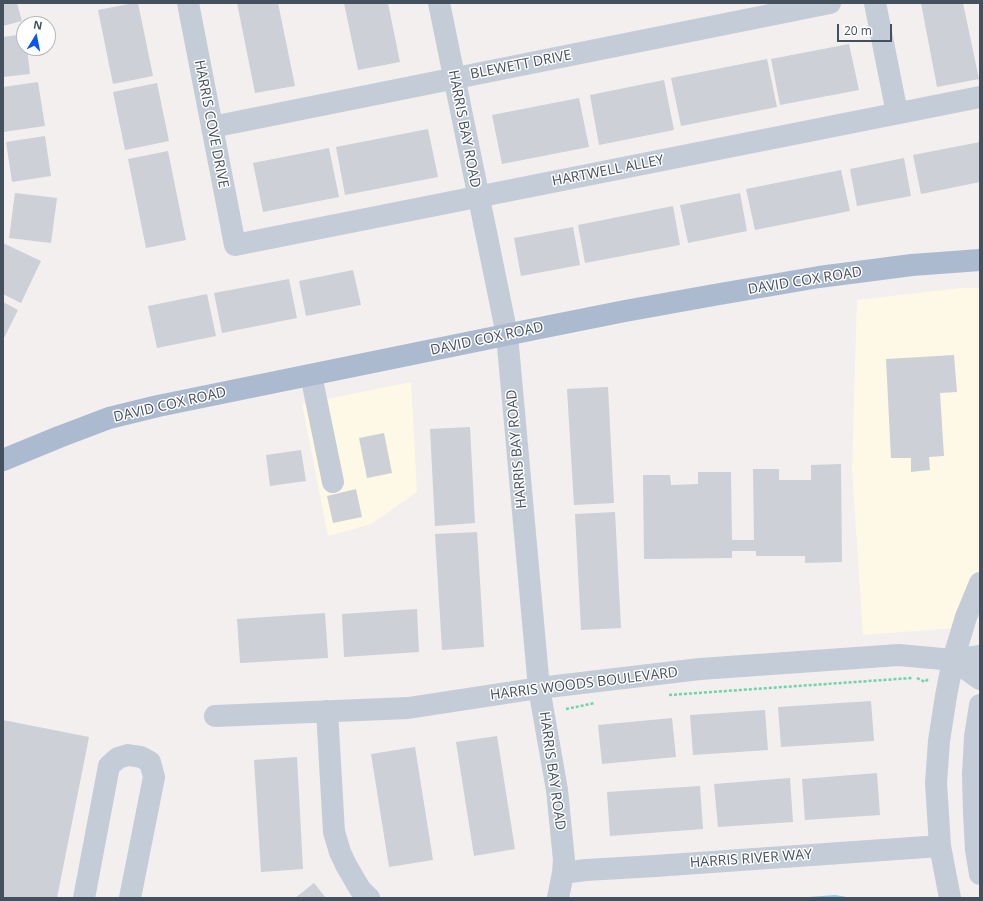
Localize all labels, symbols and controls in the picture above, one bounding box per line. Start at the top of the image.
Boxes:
north arrow [16,16,56,56]
scale bar [839,16,894,42]
text: N [32,17,44,33]
text: 20 m [844,22,872,39]
street label: BLEWETT DRIVE [469,47,573,83]
street label: HARRIS COVE DRIVE [190,59,232,189]
street label: HARRIS BAY ROAD [444,69,484,189]
street label: HARTWELL ALLEY [551,152,665,190]
street label: DAVID COX ROAD [747,264,863,298]
street label: DAVID COX ROAD [429,319,545,359]
street label: DAVID COX ROAD [112,384,228,426]
street label: HARRIS BAY ROAD [503,389,531,509]
street label: HARRIS WOODS BOULEVARD [489,664,679,704]
street label: HARRIS BAY ROAD [535,711,569,831]
street label: HARRIS RIVER WAY [689,846,813,872]

